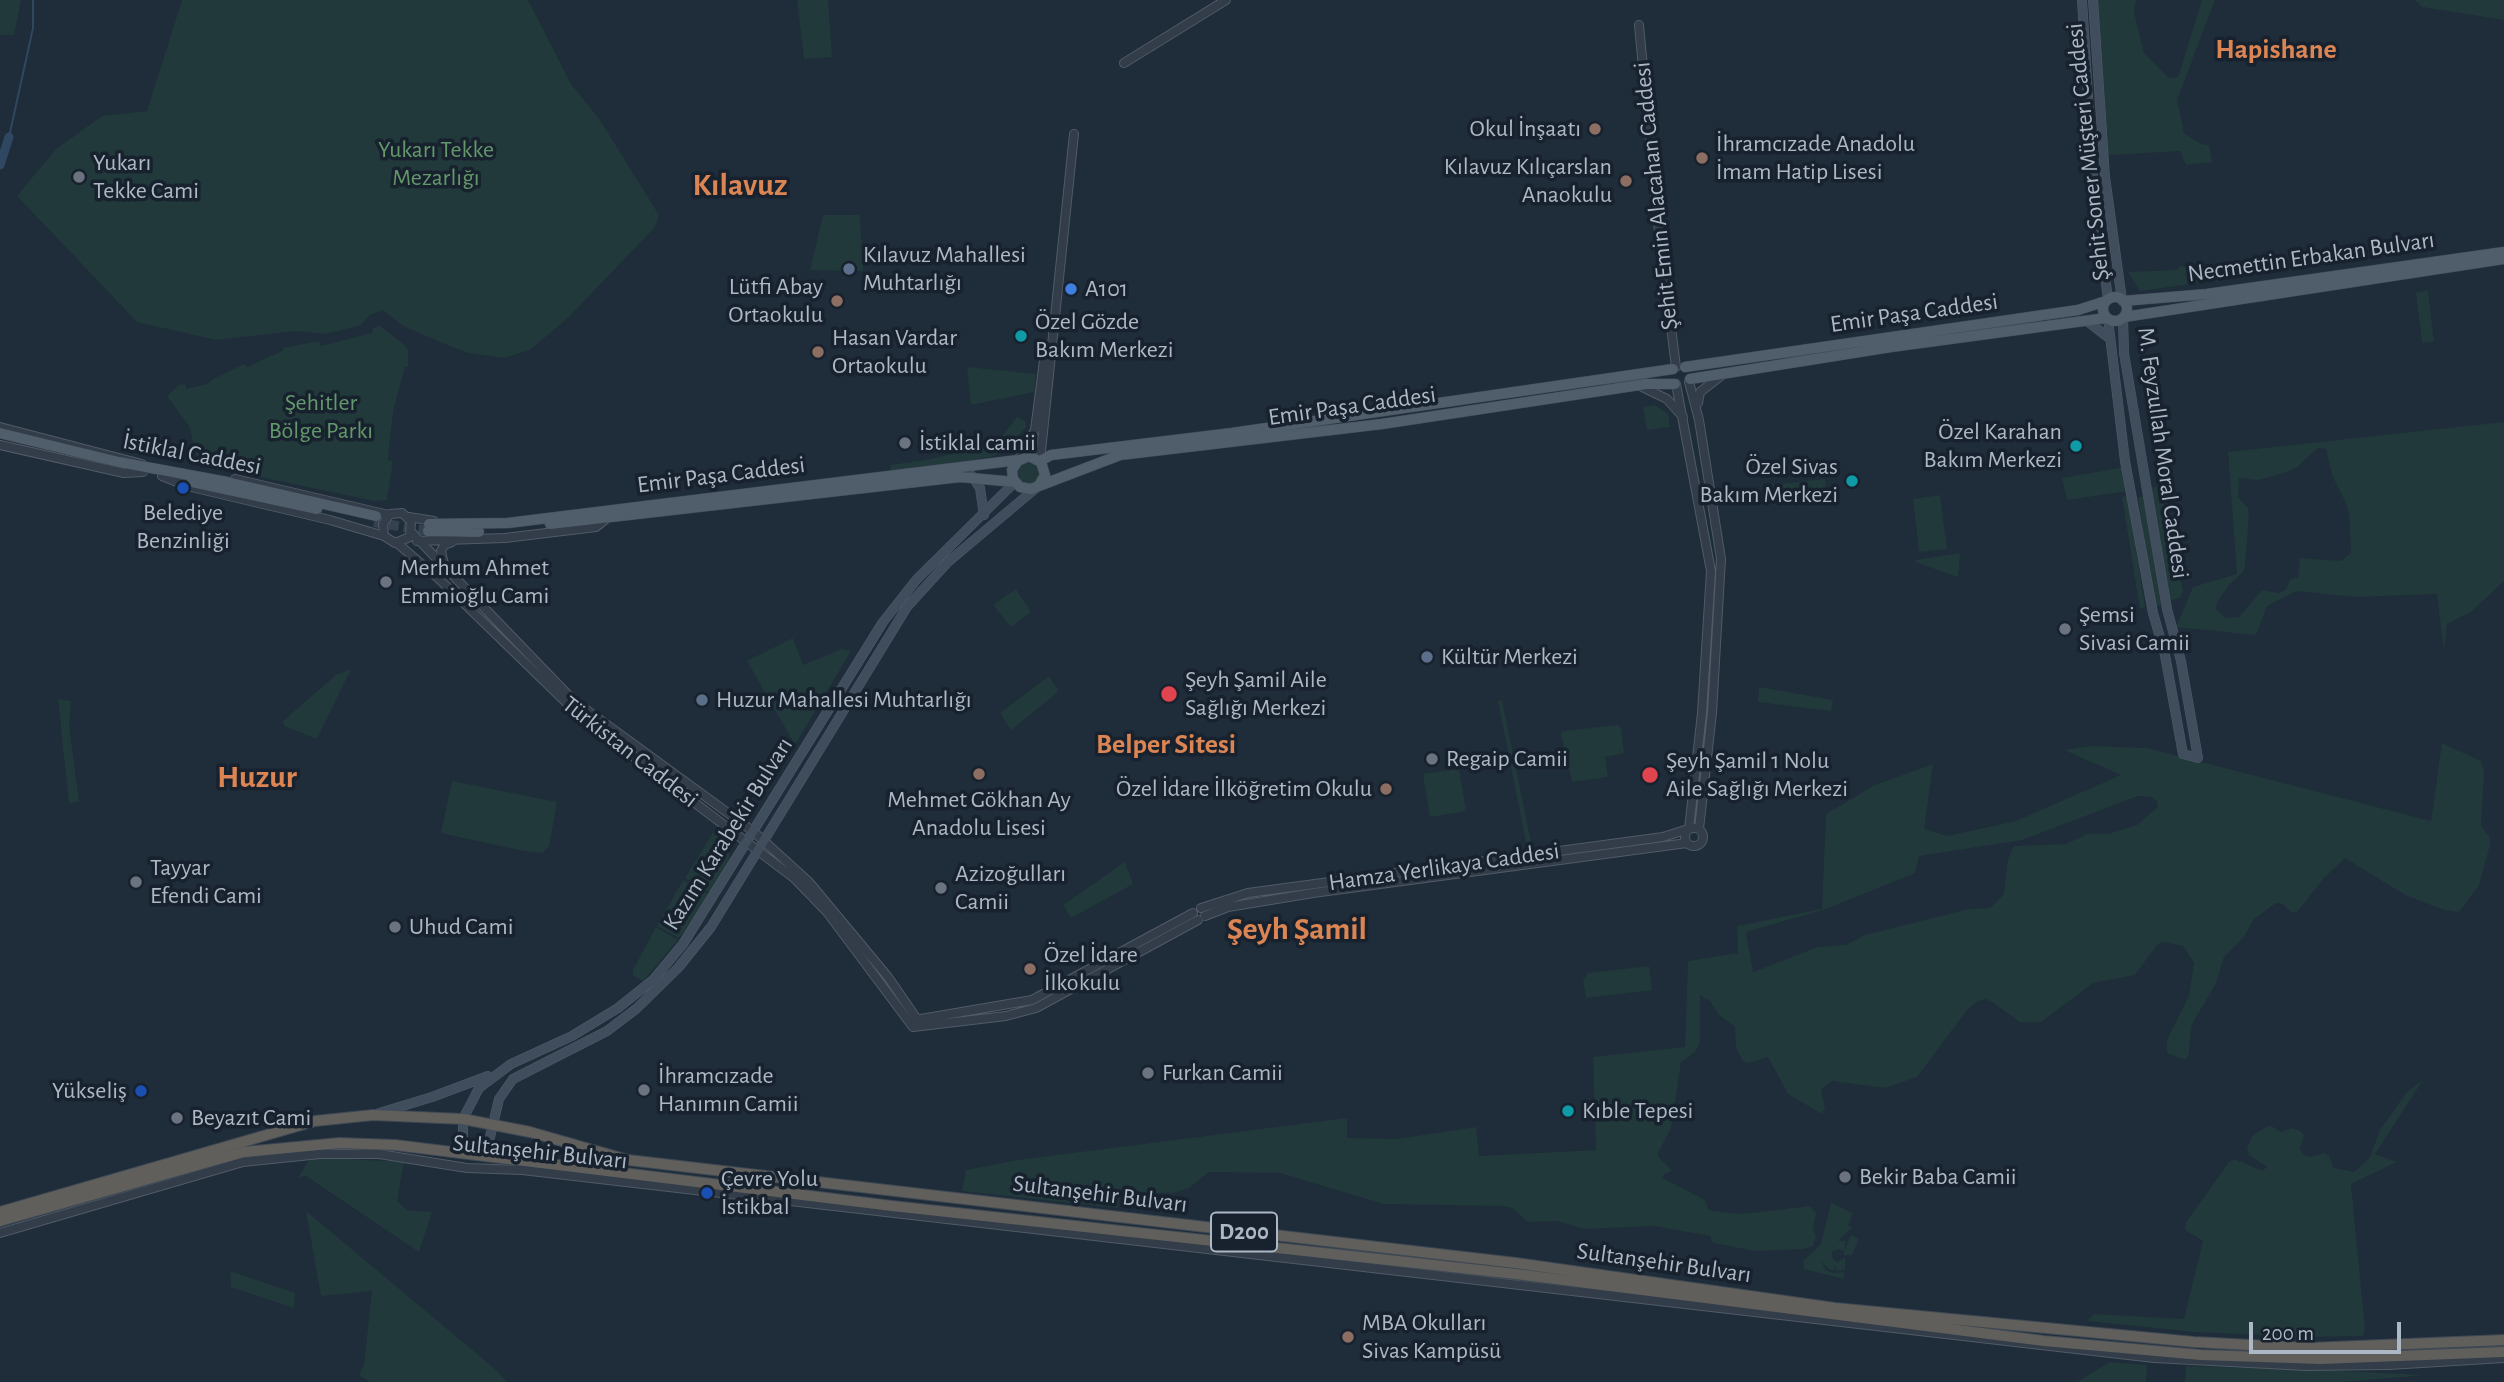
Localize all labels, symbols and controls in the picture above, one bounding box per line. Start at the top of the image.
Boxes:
street label: Şehit Soner Müşteri Caddesi [2060,22,2116,282]
district label: Hapishane [2215,33,2337,67]
street label: Şehit Emin Alacahan Caddesi [1628,61,1684,331]
place label: Okul İnşaatı [1470,115,1581,143]
marker: Okul İnşaatı [1587,121,1603,137]
place label: İhramcızade Anadolu İmam Hatip Lisesi [1716,130,1915,186]
park label: Yukarı Tekke Mezarlığı [378,136,494,192]
place label: Yukarı Tekke Cami [93,149,199,205]
marker: İhramcızade Anadolu İmam Hatip Lisesi [1694,150,1710,166]
place label: Kılavuz Kılıçarslan Anaokulu [1444,153,1612,209]
district label: Kılavuz [692,166,788,204]
marker: Yukarı Tekke Cami [71,169,87,185]
marker: Kılavuz Kılıçarslan Anaokulu [1618,173,1634,189]
street label: Necmettin Erbakan Bulvarı [2186,225,2436,289]
place label: Kılavuz Mahallesi Muhtarlığı [863,241,1026,297]
marker: Kılavuz Mahallesi Muhtarlığı [841,261,857,277]
place label: Lütfi Abay Ortaokulu [728,273,823,329]
place label: A101 [1085,275,1128,303]
marker: A101 [1063,281,1079,297]
street label: Emir Paşa Caddesi [1828,287,2000,339]
marker: Lütfi Abay Ortaokulu [829,293,845,309]
place label: Özel Gözde Bakım Merkezi [1035,308,1174,364]
place label: Hasan Vardar Ortaokulu [832,324,957,380]
street label: M. Feyzullah Moral Caddesi [2131,326,2195,580]
marker: Özel Gözde Bakım Merkezi [1013,328,1029,344]
marker: Hasan Vardar Ortaokulu [810,344,826,360]
street label: Emir Paşa Caddesi [1266,380,1438,432]
park label: Şehitler Bölge Parkı [269,389,373,445]
place label: Özel Karahan Bakım Merkezi [1923,418,2062,474]
street label: İstiklal Caddesi [120,426,264,482]
place label: İstiklal camii [919,429,1036,457]
marker: İstiklal camii [897,435,913,451]
marker: Özel Karahan Bakım Merkezi [2068,438,2084,454]
street label: Emir Paşa Caddesi [635,450,807,500]
place label: Özel Sivas Bakım Merkezi [1699,453,1838,509]
marker: Özel Sivas Bakım Merkezi [1844,473,1860,489]
marker: Belediye Benzinliği [175,480,191,496]
place label: Belediye Benzinliği [136,499,230,555]
place label: Merhum Ahmet Emmioğlu Cami [400,554,549,610]
marker: Merhum Ahmet Emmioğlu Cami [378,574,394,590]
place label: Şemsi Sivasi Camii [2079,601,2190,657]
marker: Şemsi Sivasi Camii [2057,621,2073,637]
place label: Kültür Merkezi [1441,643,1578,671]
marker: Kültür Merkezi [1419,649,1435,665]
place label: Şeyh Şamil Aile Sağlığı Merkezi [1185,666,1327,722]
marker: Şeyh Şamil Aile Sağlığı Merkezi [1159,684,1179,704]
place label: Huzur Mahallesi Muhtarlığı [716,686,972,714]
street label: Türkistan Caddesi [556,690,704,814]
marker: Huzur Mahallesi Muhtarlığı [694,692,710,708]
district label: Belper Sitesi [1096,728,1236,762]
street label: Kazım Karabekir Bulvarı [657,732,799,936]
place label: Regaip Camii [1446,745,1568,773]
place label: Şeyh Şamil 1 Nolu Aile Sağlığı Merkezi [1666,747,1848,803]
marker: Regaip Camii [1424,751,1440,767]
district label: Huzur [217,758,297,796]
marker: Şeyh Şamil 1 Nolu Aile Sağlığı Merkezi [1640,765,1660,785]
marker: Mehmet Gökhan Ay Anadolu Lisesi [971,766,987,782]
place label: Özel İdare İlköğretim Okulu [1116,775,1372,803]
marker: Özel İdare İlköğretim Okulu [1378,781,1394,797]
place label: Mehmet Gökhan Ay Anadolu Lisesi [887,786,1071,842]
street label: Hamza Yerlikaya Caddesi [1327,837,1561,897]
place label: Tayyar Efendi Cami [150,854,262,910]
place label: Azizoğulları Camii [955,860,1066,916]
marker: Tayyar Efendi Cami [128,874,144,890]
marker: Azizoğulları Camii [933,880,949,896]
district label: Şeyh Şamil [1227,910,1367,948]
place label: Uhud Cami [409,913,513,941]
marker: Uhud Cami [387,919,403,935]
place label: Özel İdare İlkokulu [1044,941,1138,997]
marker: Özel İdare İlkokulu [1022,961,1038,977]
place label: Furkan Camii [1162,1059,1283,1087]
place label: İhramcızade Hanımın Camii [658,1062,798,1118]
marker: Furkan Camii [1140,1065,1156,1081]
place label: Yükseliş [52,1077,127,1105]
marker: İhramcızade Hanımın Camii [636,1082,652,1098]
marker: Yükseliş [133,1083,149,1099]
place label: Kıble Tepesi [1582,1097,1693,1125]
marker: Kıble Tepesi [1560,1103,1576,1119]
place label: Beyazıt Cami [191,1104,311,1132]
marker: Beyazıt Cami [169,1110,185,1126]
street label: Sultanşehir Bulvarı [451,1129,629,1175]
place label: Bekir Baba Camii [1859,1163,2017,1191]
place label: Çevre Yolu İstikbal [721,1165,818,1221]
street label: Sultanşehir Bulvarı [1011,1169,1189,1219]
marker: Bekir Baba Camii [1837,1169,1853,1185]
marker: Çevre Yolu İstikbal [699,1185,715,1201]
road number: D200 [1211,1212,1277,1252]
street label: Sultanşehir Bulvarı [1575,1237,1753,1289]
scale bar [2252,1308,2404,1352]
place label: MBA Okulları Sivas Kampüsü [1362,1309,1501,1365]
text: 200 m [2262,1323,2314,1344]
marker: MBA Okulları Sivas Kampüsü [1340,1329,1356,1345]

